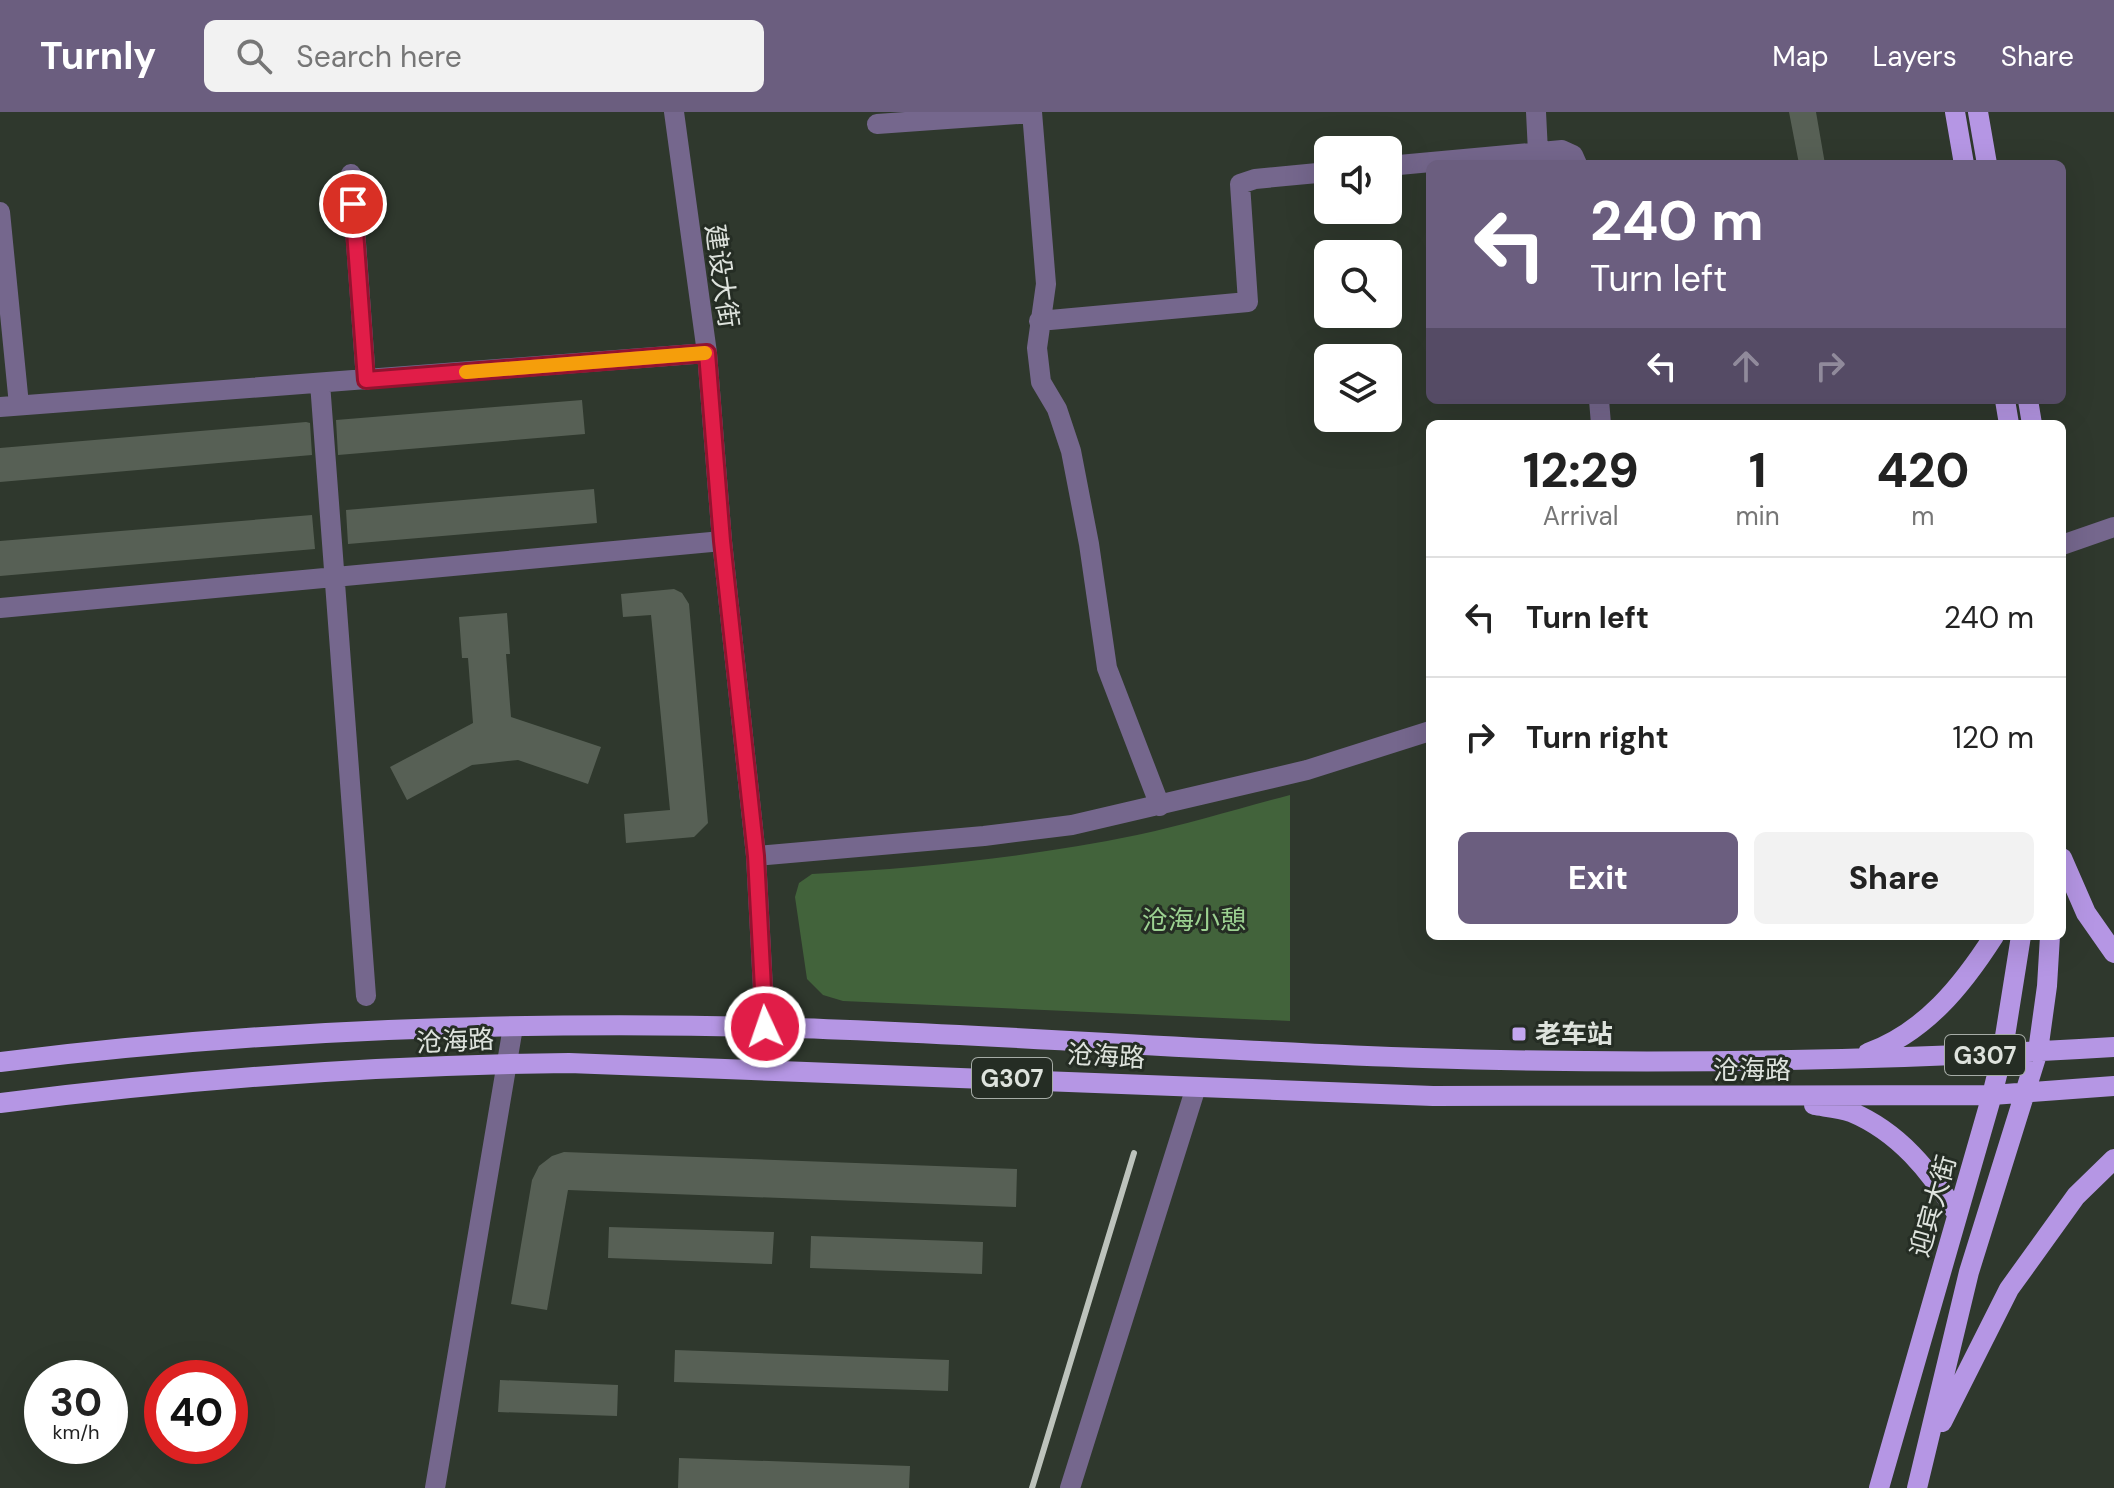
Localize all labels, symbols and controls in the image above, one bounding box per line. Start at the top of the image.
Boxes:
search box [204,20,764,92]
text: Turnly [40,31,156,81]
icon: search [232,34,276,78]
text: Search here [296,37,462,76]
text: Map [1772,38,1829,75]
text: Layers [1873,38,1957,75]
text: Share [2001,38,2074,75]
map controls [1314,136,1402,432]
button: sound [1314,136,1402,224]
pin [319,170,387,238]
icon: arrive [331,182,375,226]
text: 240 m [1590,184,1764,257]
icon: left [1458,192,1562,296]
street label: 建设大街 [698,222,746,330]
button: search [1314,240,1402,328]
text: Turn left [1590,255,1727,302]
button: layers [1314,344,1402,432]
icon: left [1640,344,1684,388]
icon: ahead [1724,344,1768,388]
icon: right [1808,344,1852,388]
text: 12:29 [1523,439,1639,502]
text: 1 [1749,439,1766,502]
text: 420 [1876,439,1969,502]
text: Arrival [1543,499,1619,533]
text: min [1735,499,1780,533]
text: m [1911,499,1934,533]
icon: left [1458,595,1502,639]
text: Turn left [1526,598,1649,637]
text: 240 m [1944,598,2034,637]
icon: right [1458,715,1502,759]
text: Turn right [1526,718,1669,757]
text: 120 m [1952,718,2034,757]
button: Exit [1458,832,1738,924]
button: Share [1754,832,2034,924]
park label: 沧海小憩 [1142,903,1246,937]
position arrow [723,985,807,1069]
place label: 老车站 [1535,1017,1613,1051]
street label: 沧海路 [415,1022,495,1060]
marker: 老车站 [1510,1025,1528,1043]
road number: G307 [1945,1035,2025,1075]
street label: 沧海路 [1066,1037,1146,1075]
street label: 沧海路 [1713,1053,1791,1087]
road number: G307 [972,1058,1052,1098]
street label: 迎宾大街 [1902,1151,1964,1261]
speed limit sign: 40 [144,1360,248,1464]
text: 30 [50,1376,102,1428]
text: km/h [52,1419,100,1445]

